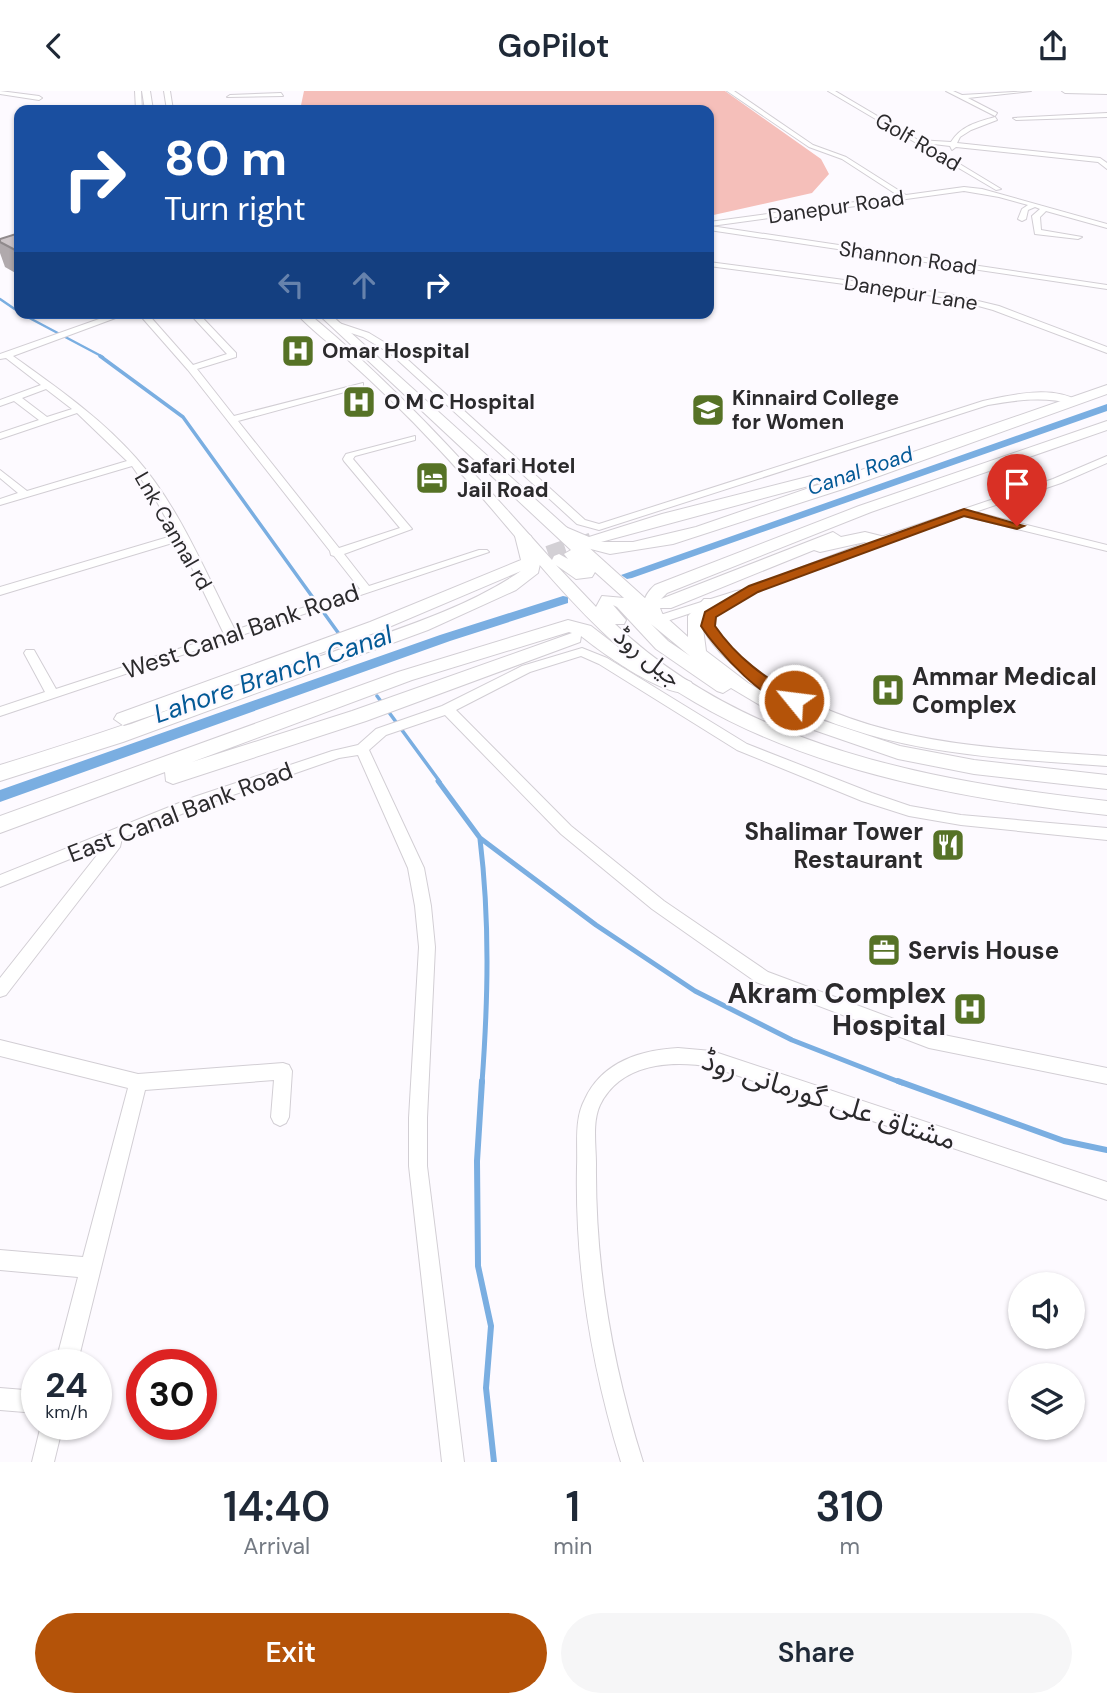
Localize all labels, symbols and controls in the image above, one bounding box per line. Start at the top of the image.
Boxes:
text: GoPilot [497,25,610,67]
icon: back [35,27,73,65]
icon: share [1034,27,1072,65]
street label: Golf Road [870,106,966,178]
text: 80 m [164,126,287,190]
icon: right [49,133,140,224]
street label: Danepur Road [766,184,906,230]
text: Turn right [164,188,306,230]
street label: Shannon Road [837,234,979,282]
icon: left [272,266,310,304]
icon: ahead [345,266,383,304]
icon: right [418,266,456,304]
street label: Danepur Lane [842,269,980,317]
hospital icon: Omar Hospital [279,332,317,370]
place label: Omar Hospital [322,337,470,365]
hospital icon: O M C Hospital [340,383,378,421]
place label: Kinnaird College for Women [732,384,899,436]
place label: O M C Hospital [384,388,535,416]
school or university icon: Kinnaird College for Women [689,391,727,429]
water label: Canal Road [803,440,918,502]
place label: Safari Hotel Jail Road [457,452,575,504]
pin [987,454,1047,526]
hotel icon: Safari Hotel Jail Road [413,459,451,497]
icon: arrive [998,465,1036,503]
street label: Lnk Cannal rd [128,467,218,595]
street label: West Canal Bank Road [119,576,363,686]
water label: Lahore Branch Canal [149,617,398,731]
street label: جیل روڈ [608,620,688,694]
place label: Ammar Medical Complex [912,661,1097,720]
position arrow [757,663,831,737]
hospital icon: Ammar Medical Complex [869,671,907,709]
street label: East Canal Bank Road [63,755,297,869]
place label: Shalimar Tower Restaurant [745,816,923,875]
restaurant icon: Shalimar Tower Restaurant [929,826,967,864]
office icon: Servis House [865,931,903,969]
place label: Servis House [908,935,1059,966]
place label: Akram Complex Hospital [727,975,946,1044]
hospital icon: Akram Complex Hospital [951,990,989,1028]
street label: مشتاق علی گورمانی روڈ [697,1041,961,1159]
map controls [1008,1272,1085,1440]
button: sound [1008,1272,1085,1349]
speed limit sign: 30 [126,1349,217,1440]
text: 24 [45,1362,88,1408]
button: layers [1008,1363,1085,1440]
text: km/h [45,1400,88,1424]
text: 14:40 [223,1479,330,1534]
text: 1 [566,1479,580,1534]
text: 310 [815,1479,884,1534]
text: Arrival [243,1531,310,1561]
text: min [553,1531,593,1561]
text: m [839,1531,860,1561]
button: Exit [35,1613,547,1693]
button: Share [561,1613,1072,1693]

